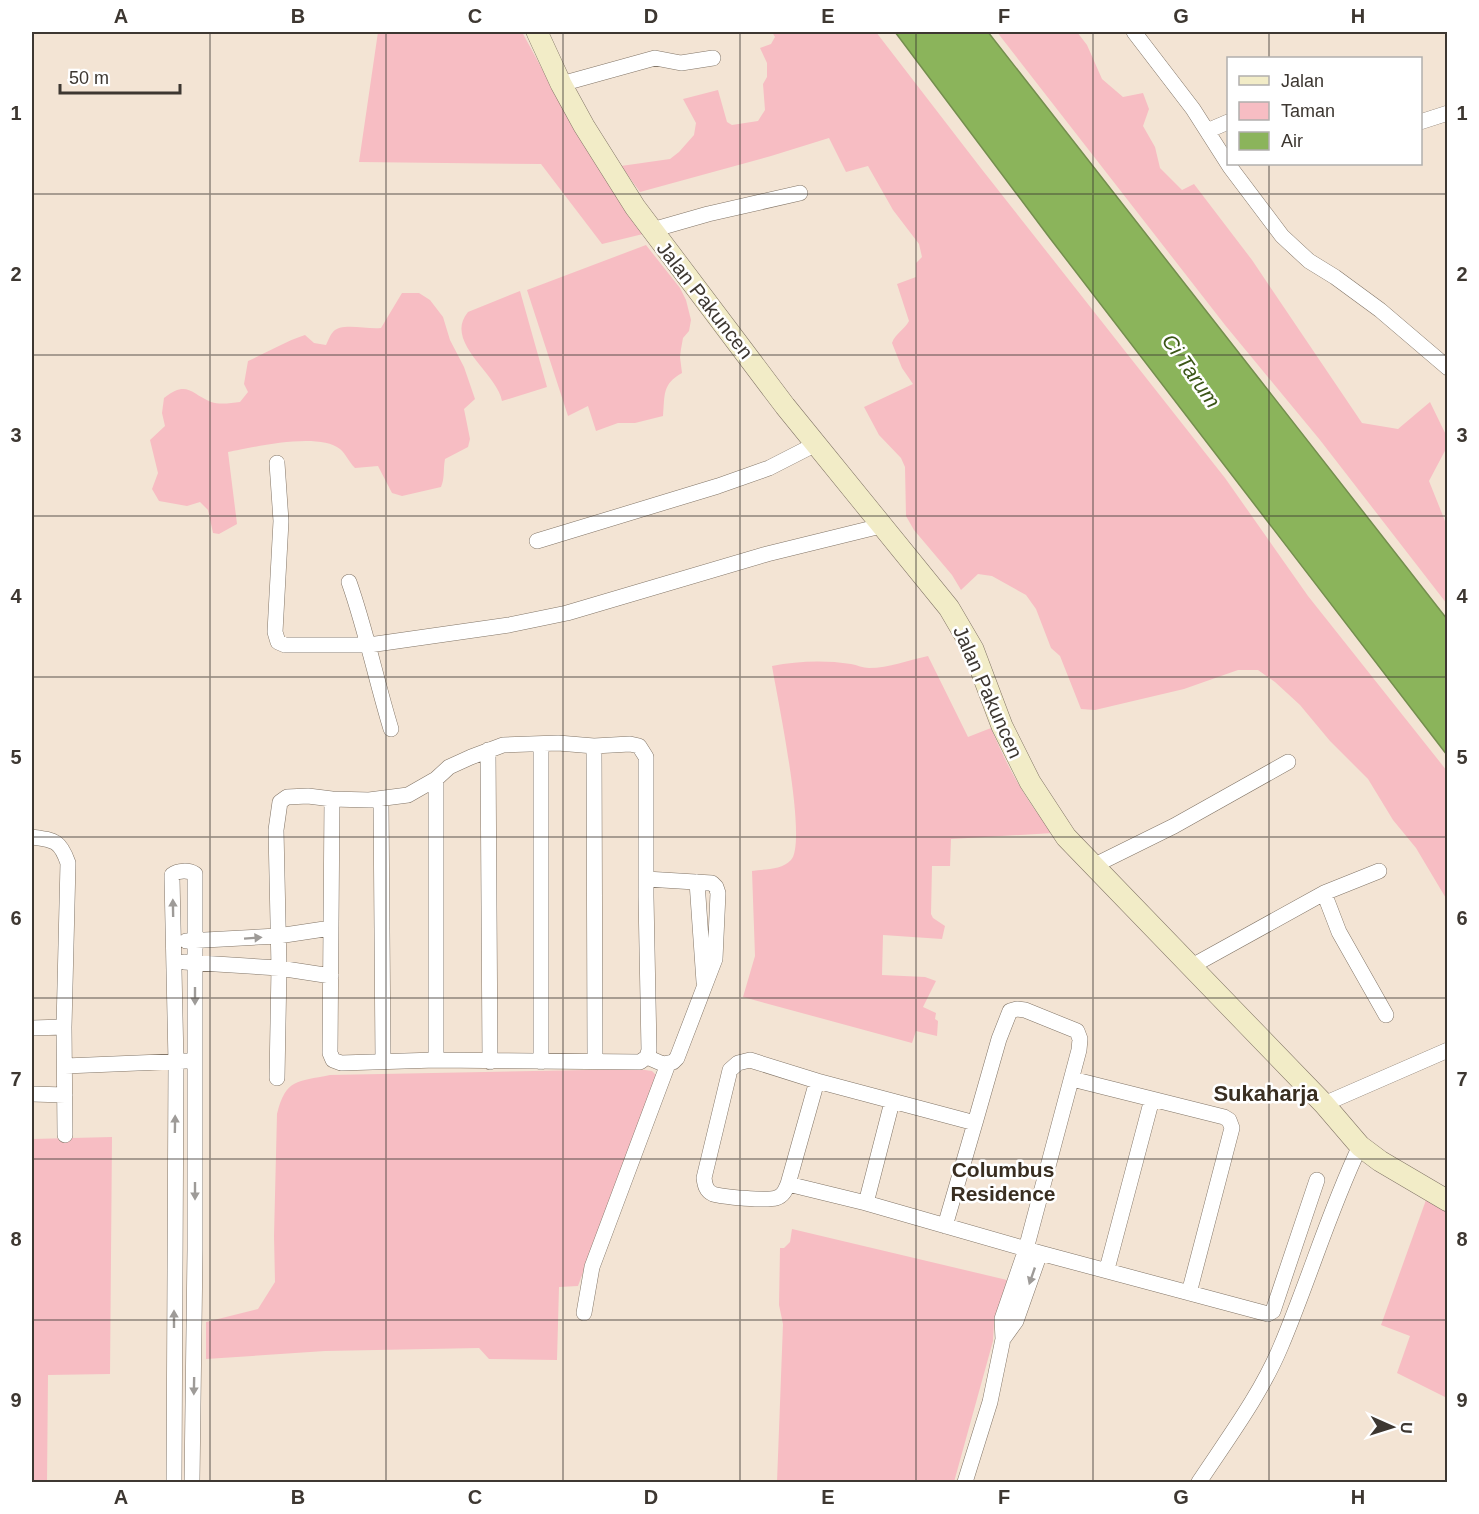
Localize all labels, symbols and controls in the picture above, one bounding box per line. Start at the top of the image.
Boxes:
text: A [114,5,128,27]
text: B [291,5,305,27]
text: C [468,5,482,27]
text: D [644,5,658,27]
text: E [821,5,835,27]
text: F [998,5,1010,27]
text: G [1173,5,1189,27]
text: H [1351,5,1365,27]
scale bar [60,57,180,95]
legend [1227,57,1422,165]
text: 50 m [69,68,109,88]
text: Jalan [1281,71,1324,91]
text: Taman [1281,101,1335,121]
text: 1 [10,102,22,124]
text: 1 [1456,102,1468,124]
text: Air [1281,131,1303,151]
street label: Jalan Pakuncen [653,237,757,363]
text: 2 [10,263,22,285]
text: 2 [1456,263,1468,285]
water label: Ci Tarum [1158,330,1225,412]
text: 3 [10,424,22,446]
text: 3 [1456,424,1468,446]
text: 4 [10,585,22,607]
text: 4 [1456,585,1468,607]
street label: Jalan Pakuncen [949,623,1027,761]
text: 5 [10,746,22,768]
text: 5 [1456,746,1468,768]
one-way arrow [168,899,178,918]
text: 6 [10,907,22,929]
text: 6 [1456,907,1468,929]
one-way arrow [244,933,263,942]
one-way arrow [190,986,200,1005]
text: 7 [10,1068,22,1090]
text: 7 [1456,1068,1468,1090]
district label: Sukaharja [1213,1081,1319,1106]
one-way arrow [170,1115,180,1134]
district label: Columbus Residence [950,1158,1056,1205]
one-way arrow [190,1181,200,1200]
text: 8 [10,1228,22,1250]
text: 8 [1456,1228,1468,1250]
one-way arrow [1026,1267,1036,1285]
one-way arrow [169,1310,179,1329]
one-way arrow [189,1376,198,1395]
text: 9 [10,1389,22,1411]
text: 9 [1456,1389,1468,1411]
north arrow [1362,1397,1422,1457]
text: U [1398,1422,1415,1434]
text: A [114,1486,128,1508]
text: B [291,1486,305,1508]
text: C [468,1486,482,1508]
text: D [644,1486,658,1508]
text: E [821,1486,835,1508]
text: F [998,1486,1010,1508]
text: G [1173,1486,1189,1508]
text: H [1351,1486,1365,1508]

